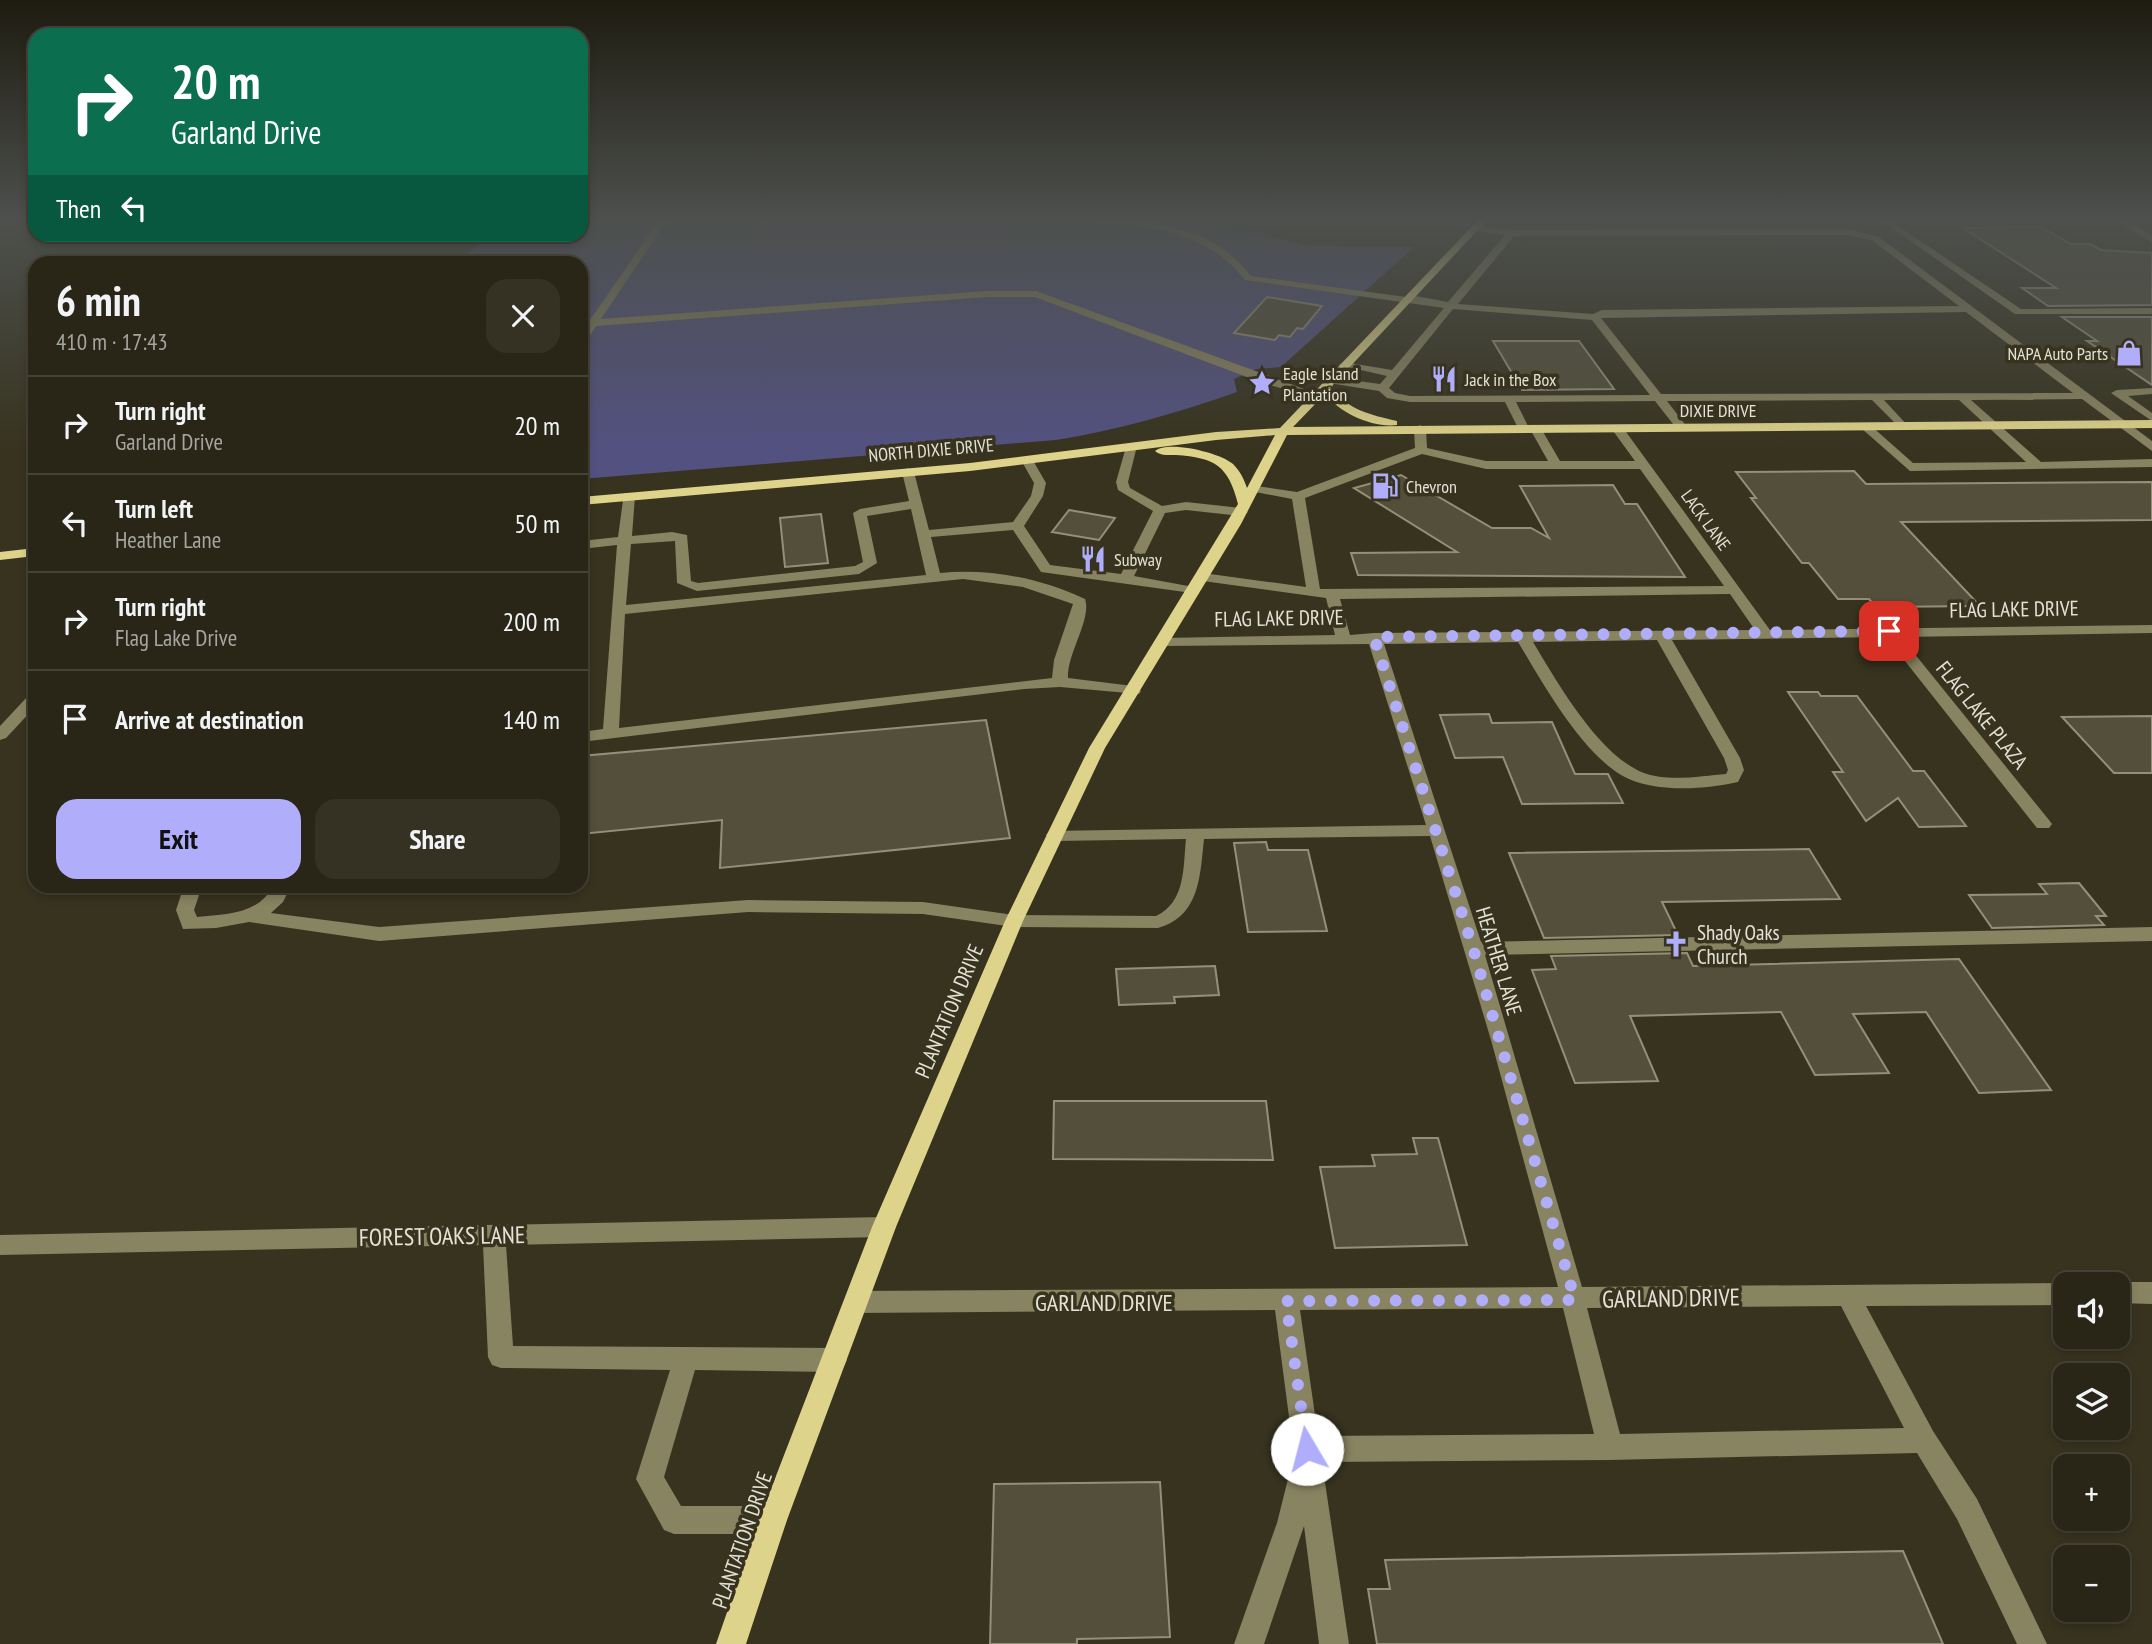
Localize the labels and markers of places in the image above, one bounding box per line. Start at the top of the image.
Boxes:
shop icon: NAPA Auto Parts [2114,338,2144,368]
place label: NAPA Auto Parts [2007,342,2108,365]
place label: Eagle Island Plantation [1283,362,1359,406]
restaurant icon: Jack in the Box [1429,364,1459,394]
place icon: Eagle Island Plantation [1247,368,1277,398]
place label: Jack in the Box [1464,368,1557,391]
fuel station icon: Chevron [1370,471,1400,501]
place label: Chevron [1406,475,1457,498]
restaurant icon: Subway [1078,544,1108,574]
place label: Subway [1114,548,1162,571]
pin [1859,601,1919,661]
place label: Shady Oaks Church [1697,919,1780,970]
church icon: Shady Oaks Church [1661,929,1691,959]

